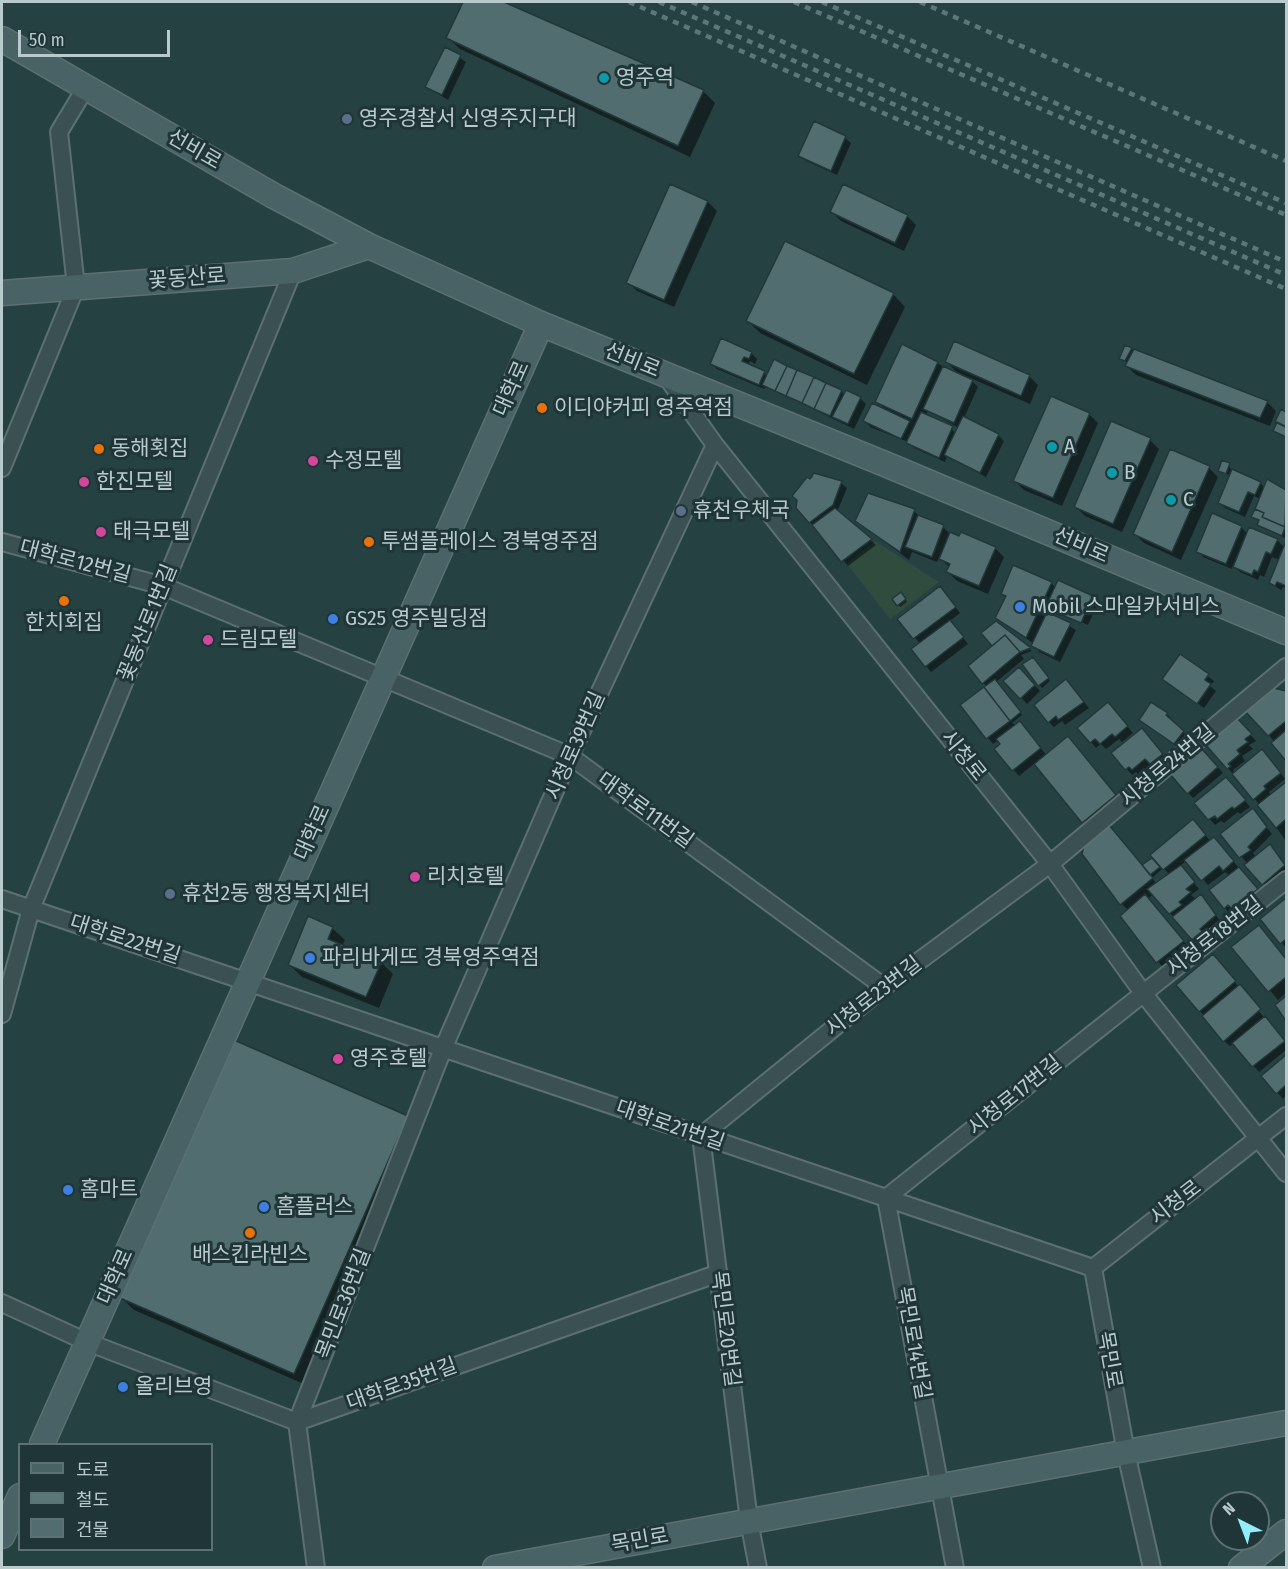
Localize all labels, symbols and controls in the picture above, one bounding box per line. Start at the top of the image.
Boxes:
scale bar [21,18,172,56]
text: 50 m [29,29,65,51]
place label: 영주역 [616,65,674,91]
marker: 영주역 [597,71,611,85]
place label: 영주경찰서 신영주지구대 [359,106,576,132]
marker: 영주경찰서 신영주지구대 [340,112,354,126]
street label: 선비로 [163,125,225,175]
street label: 꽃동산로 [148,264,226,294]
street label: 선비로 [600,338,664,384]
street label: 대학로 [489,357,535,421]
place label: 이디야커피 영주역점 [554,395,733,421]
marker: 이디야커피 영주역점 [535,401,549,415]
place label: A [1064,434,1075,460]
place label: 동해횟집 [111,436,188,462]
marker: A [1045,440,1059,454]
marker: 동해횟집 [92,442,106,456]
place label: 수정모텔 [325,448,402,474]
marker: 수정모텔 [306,454,320,468]
place label: B [1124,460,1135,486]
marker: B [1105,466,1119,480]
place label: 한진모텔 [96,469,173,495]
marker: 한진모텔 [77,475,91,489]
place label: C [1183,487,1194,513]
marker: C [1164,493,1178,507]
place label: 휴천우체국 [693,498,790,524]
marker: 휴천우체국 [674,504,688,518]
place label: 태극모텔 [113,519,190,545]
street label: 선비로 [1049,523,1113,569]
marker: 태극모텔 [94,525,108,539]
place label: 투썸플레이스 경북영주점 [381,529,598,555]
street label: 대학로12번길 [17,535,133,589]
marker: 투썸플레이스 경북영주점 [362,535,376,549]
street label: 꽃동산로1번길 [113,561,183,685]
marker: 한치회집 [57,594,71,608]
place label: Mobil 스마일카서비스 [1032,594,1220,620]
marker: Mobil 스마일카서비스 [1013,600,1027,614]
place label: GS25 영주빌딩점 [345,606,488,632]
place label: 한치회집 [25,610,103,636]
marker: GS25 영주빌딩점 [326,612,340,626]
place label: 드림모텔 [220,627,297,653]
marker: 드림모텔 [201,633,215,647]
street label: 시청로39번길 [541,688,611,804]
street label: 시청로24번길 [1116,719,1220,813]
street label: 시청로 [935,726,991,786]
street label: 대학로11번길 [592,768,698,854]
street label: 대학로 [290,801,336,865]
place label: 리치호텔 [427,864,504,890]
marker: 리치호텔 [408,870,422,884]
place label: 휴천2동 행정복지센터 [182,881,370,907]
marker: 휴천2동 행정복지센터 [163,887,177,901]
street label: 시청로18번길 [1162,892,1268,982]
street label: 대학로22번길 [66,910,184,970]
place label: 파리바게뜨 경북영주역점 [322,945,539,971]
marker: 파리바게뜨 경북영주역점 [303,951,317,965]
street label: 시청로23번길 [821,952,927,1042]
place label: 영주호텔 [350,1046,427,1072]
street label: 시청로17번길 [963,1051,1067,1141]
marker: 영주호텔 [331,1052,345,1066]
street label: 대학로21번길 [612,1096,728,1156]
street label: 시청로 [1145,1175,1207,1231]
place label: 홈마트 [80,1177,138,1203]
marker: 홈마트 [61,1183,75,1197]
place label: 홈플러스 [276,1194,353,1220]
marker: 홈플러스 [257,1200,271,1214]
marker: 배스킨라빈스 [243,1226,257,1240]
place label: 배스킨라빈스 [192,1242,308,1268]
street label: 대학로 [93,1245,139,1309]
street label: 목민로36번길 [311,1245,377,1363]
street label: 목민로20번길 [705,1269,745,1389]
street label: 목민로14번길 [891,1284,935,1402]
street label: 목민로 [1092,1329,1126,1391]
street label: 대학로35번길 [343,1353,461,1417]
place label: 올리브영 [135,1374,212,1400]
marker: 올리브영 [116,1380,130,1394]
legend [18,1443,213,1551]
text: 도로 [76,1459,109,1481]
text: 철도 [76,1489,109,1511]
north arrow [1210,1491,1270,1551]
text: N [1219,1498,1239,1519]
text: 건물 [76,1519,109,1541]
street label: 목민로 [609,1524,671,1558]

